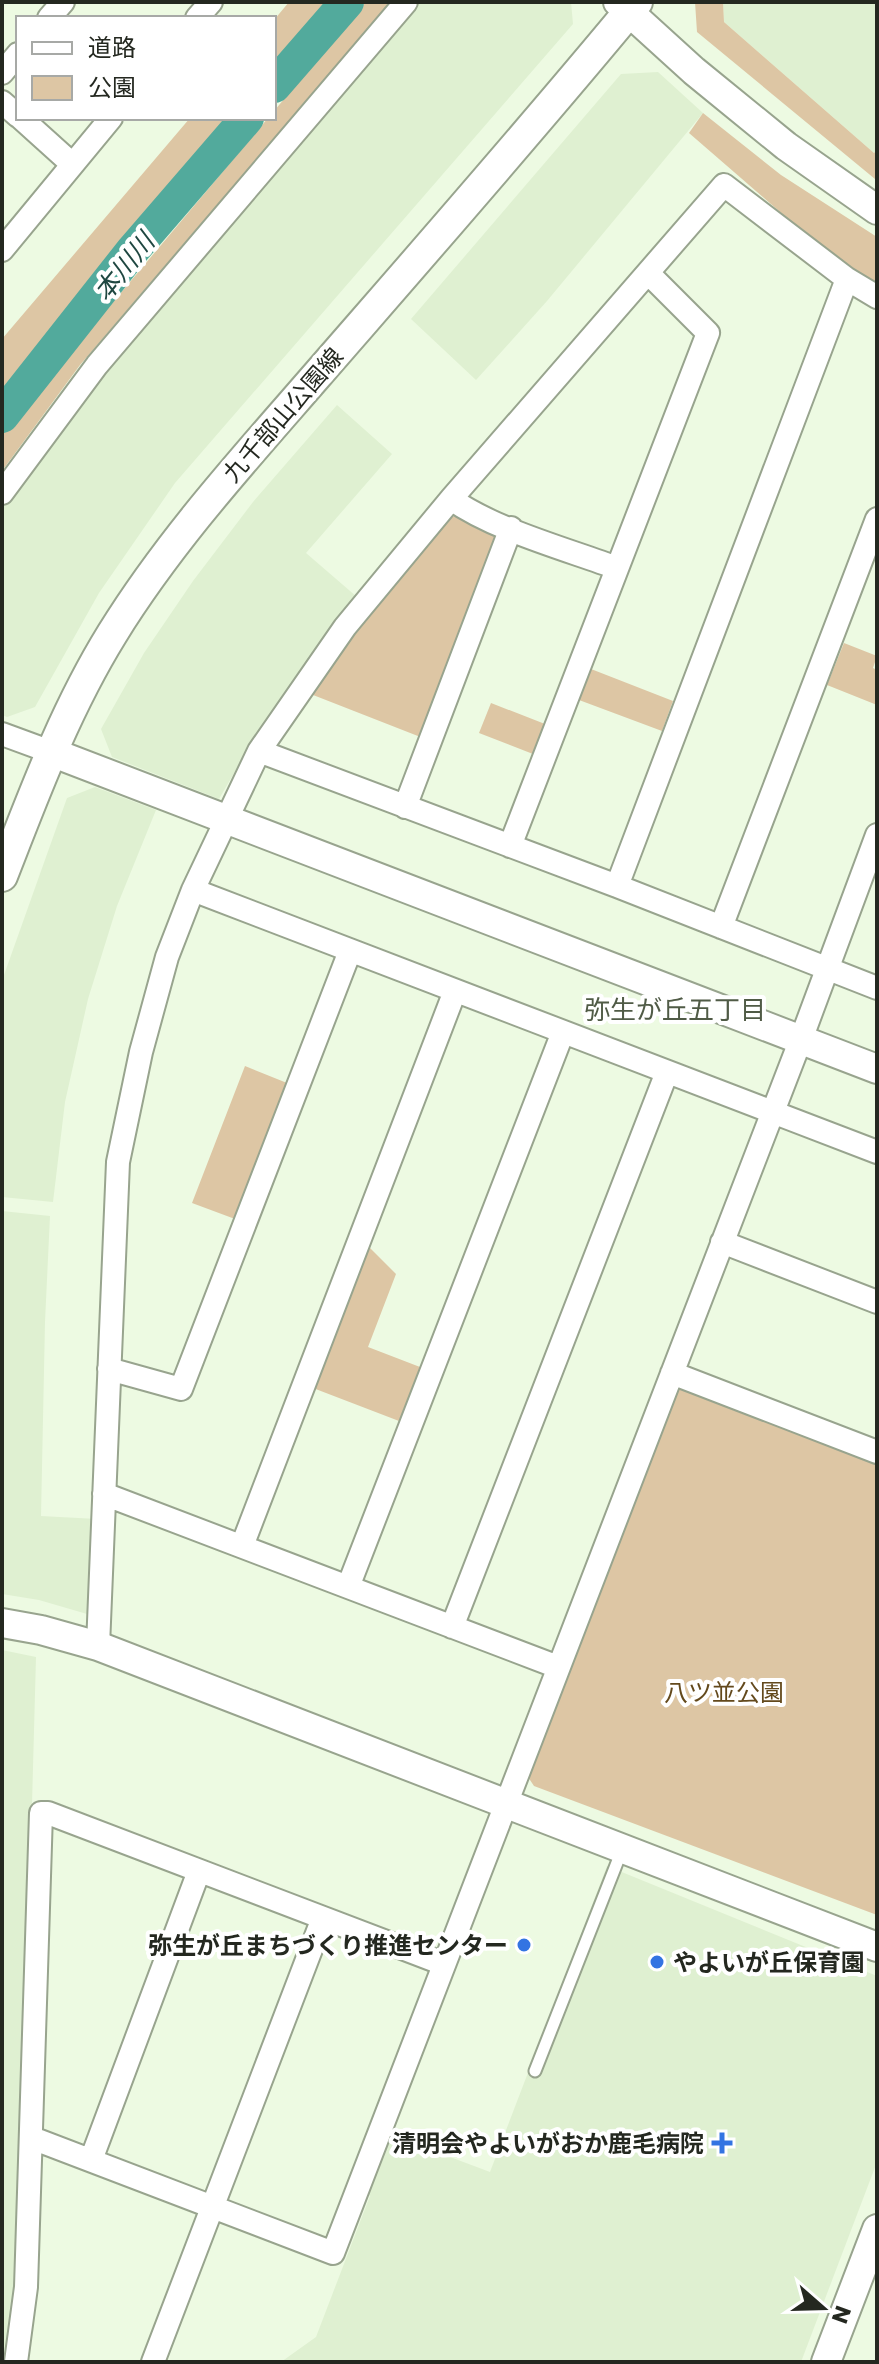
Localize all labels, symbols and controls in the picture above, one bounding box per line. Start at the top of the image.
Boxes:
legend [16,16,276,120]
text: 道路 [88,31,136,64]
text: 公園 [88,71,136,104]
water label: 本川川 [85,223,164,309]
street label: 九千部山公園線 [215,341,351,489]
district label: 弥生が丘五丁目 [584,992,766,1028]
park label: 八ツ並公園 [664,1676,784,1709]
place label: 弥生が丘まちづくり推進センター [148,1929,508,1962]
marker: 弥生が丘まちづくり推進センター [515,1936,533,1954]
place label: やよいが丘保育園 [673,1946,865,1979]
marker: やよいが丘保育園 [648,1953,666,1971]
place label: 清明会やよいがおか鹿毛病院 [392,2127,704,2160]
marker: 清明会やよいがおか鹿毛病院 [711,2132,733,2154]
north arrow [783,2268,863,2348]
text: N [824,2302,859,2328]

